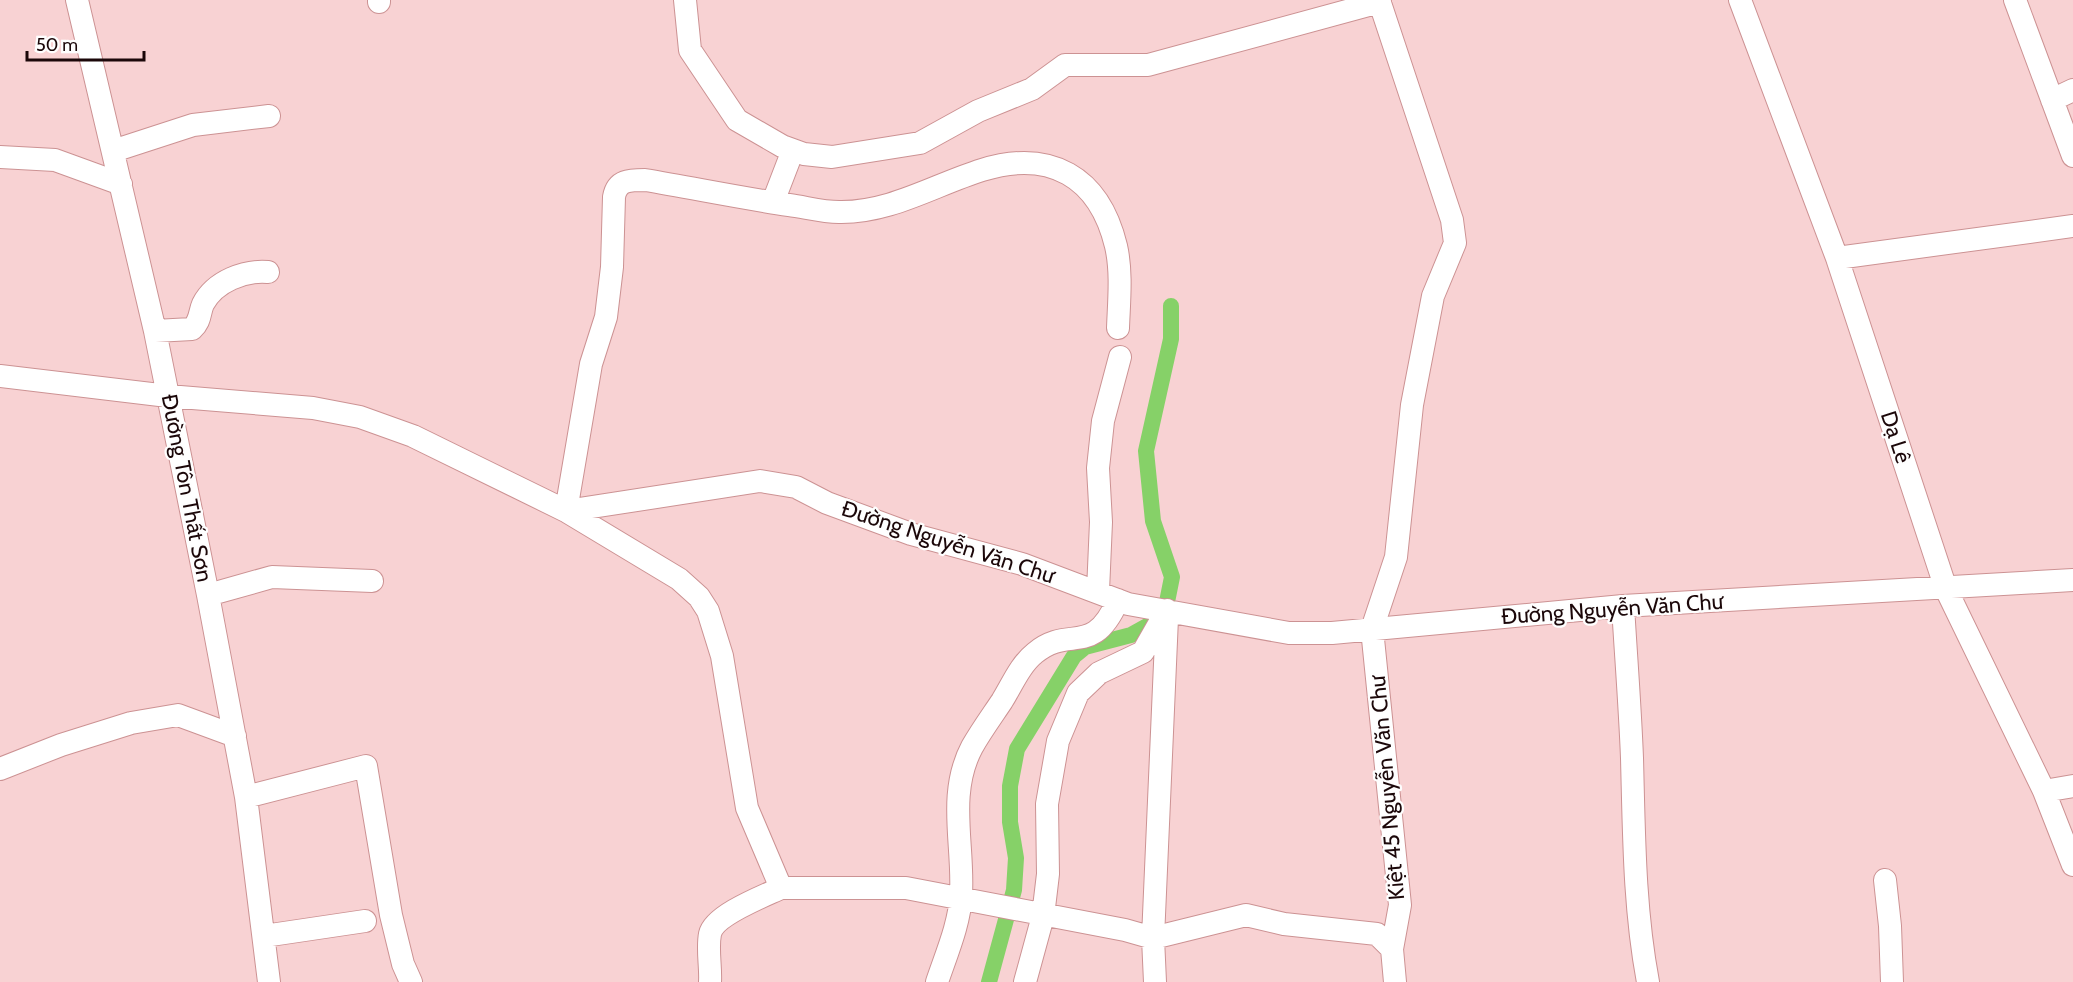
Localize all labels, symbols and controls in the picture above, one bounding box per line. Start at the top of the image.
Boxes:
scale bar [27,24,144,62]
text: 50 m [36,34,78,56]
street label: Đường Tôn Thất Sơn [156,392,218,584]
street label: Dạ Lê [1875,407,1917,467]
street label: Đường Nguyễn Văn Chư [838,495,1059,590]
street label: Đường Nguyễn Văn Chư [1500,588,1725,630]
street label: Kiệt 45 Nguyễn Văn Chư [1364,673,1410,901]

